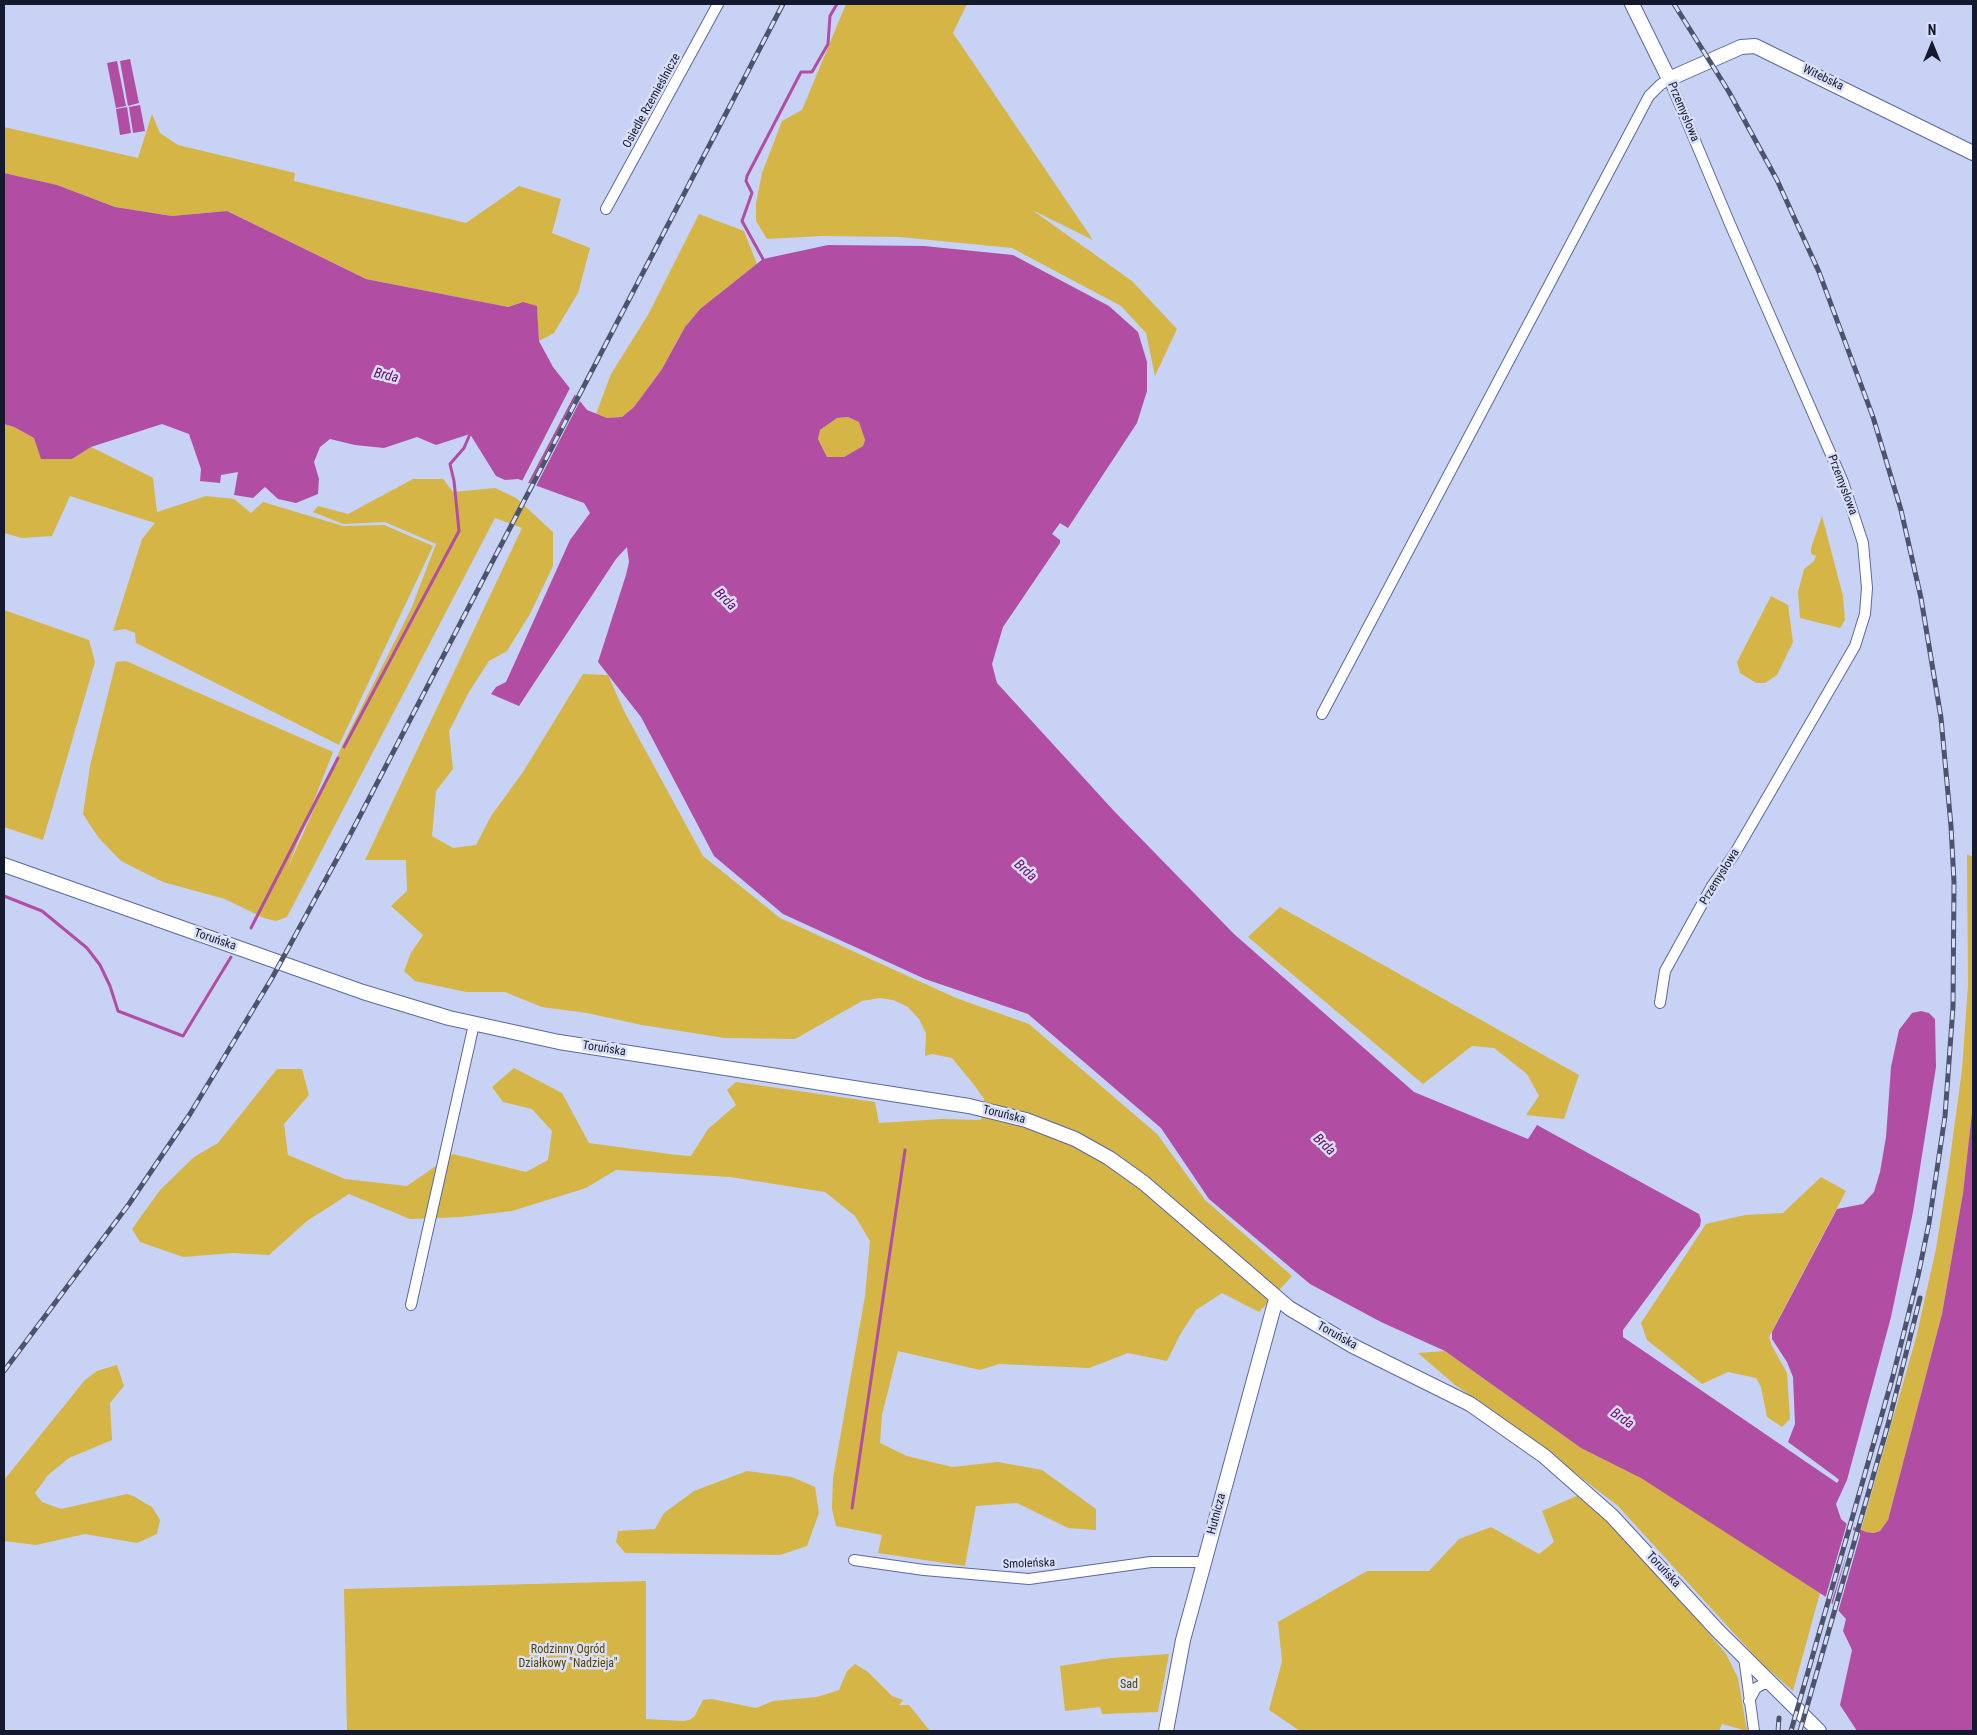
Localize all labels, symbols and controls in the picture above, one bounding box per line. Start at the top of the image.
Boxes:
north arrow [1907,20,1957,70]
text: N [1928,22,1936,38]
street label: Osiedle Rzemieślnicze [620,51,684,151]
street label: Witebska [1800,62,1846,94]
street label: Przemysłowa [1664,80,1702,144]
water label: Brda [372,365,400,387]
street label: Przemysłowa [1824,453,1860,517]
water label: Brda [710,585,740,615]
street label: Przemysłowa [1697,846,1743,908]
water label: Brda [1010,857,1040,885]
street label: Toruńska [192,926,238,954]
street label: Toruńska [581,1038,627,1060]
street label: Toruńska [981,1103,1027,1127]
water label: Brda [1309,1130,1339,1160]
street label: Toruńska [1314,1319,1360,1353]
water label: Brda [1607,1405,1637,1433]
street label: Hutnicza [1205,1492,1229,1536]
street label: Toruńska [1643,1549,1683,1591]
street label: Smoleńska [1003,1556,1055,1572]
park label: Rodzinny Ogród Działkowy "Nadzieja" [518,1643,618,1671]
park label: Sad [1120,1678,1138,1692]

